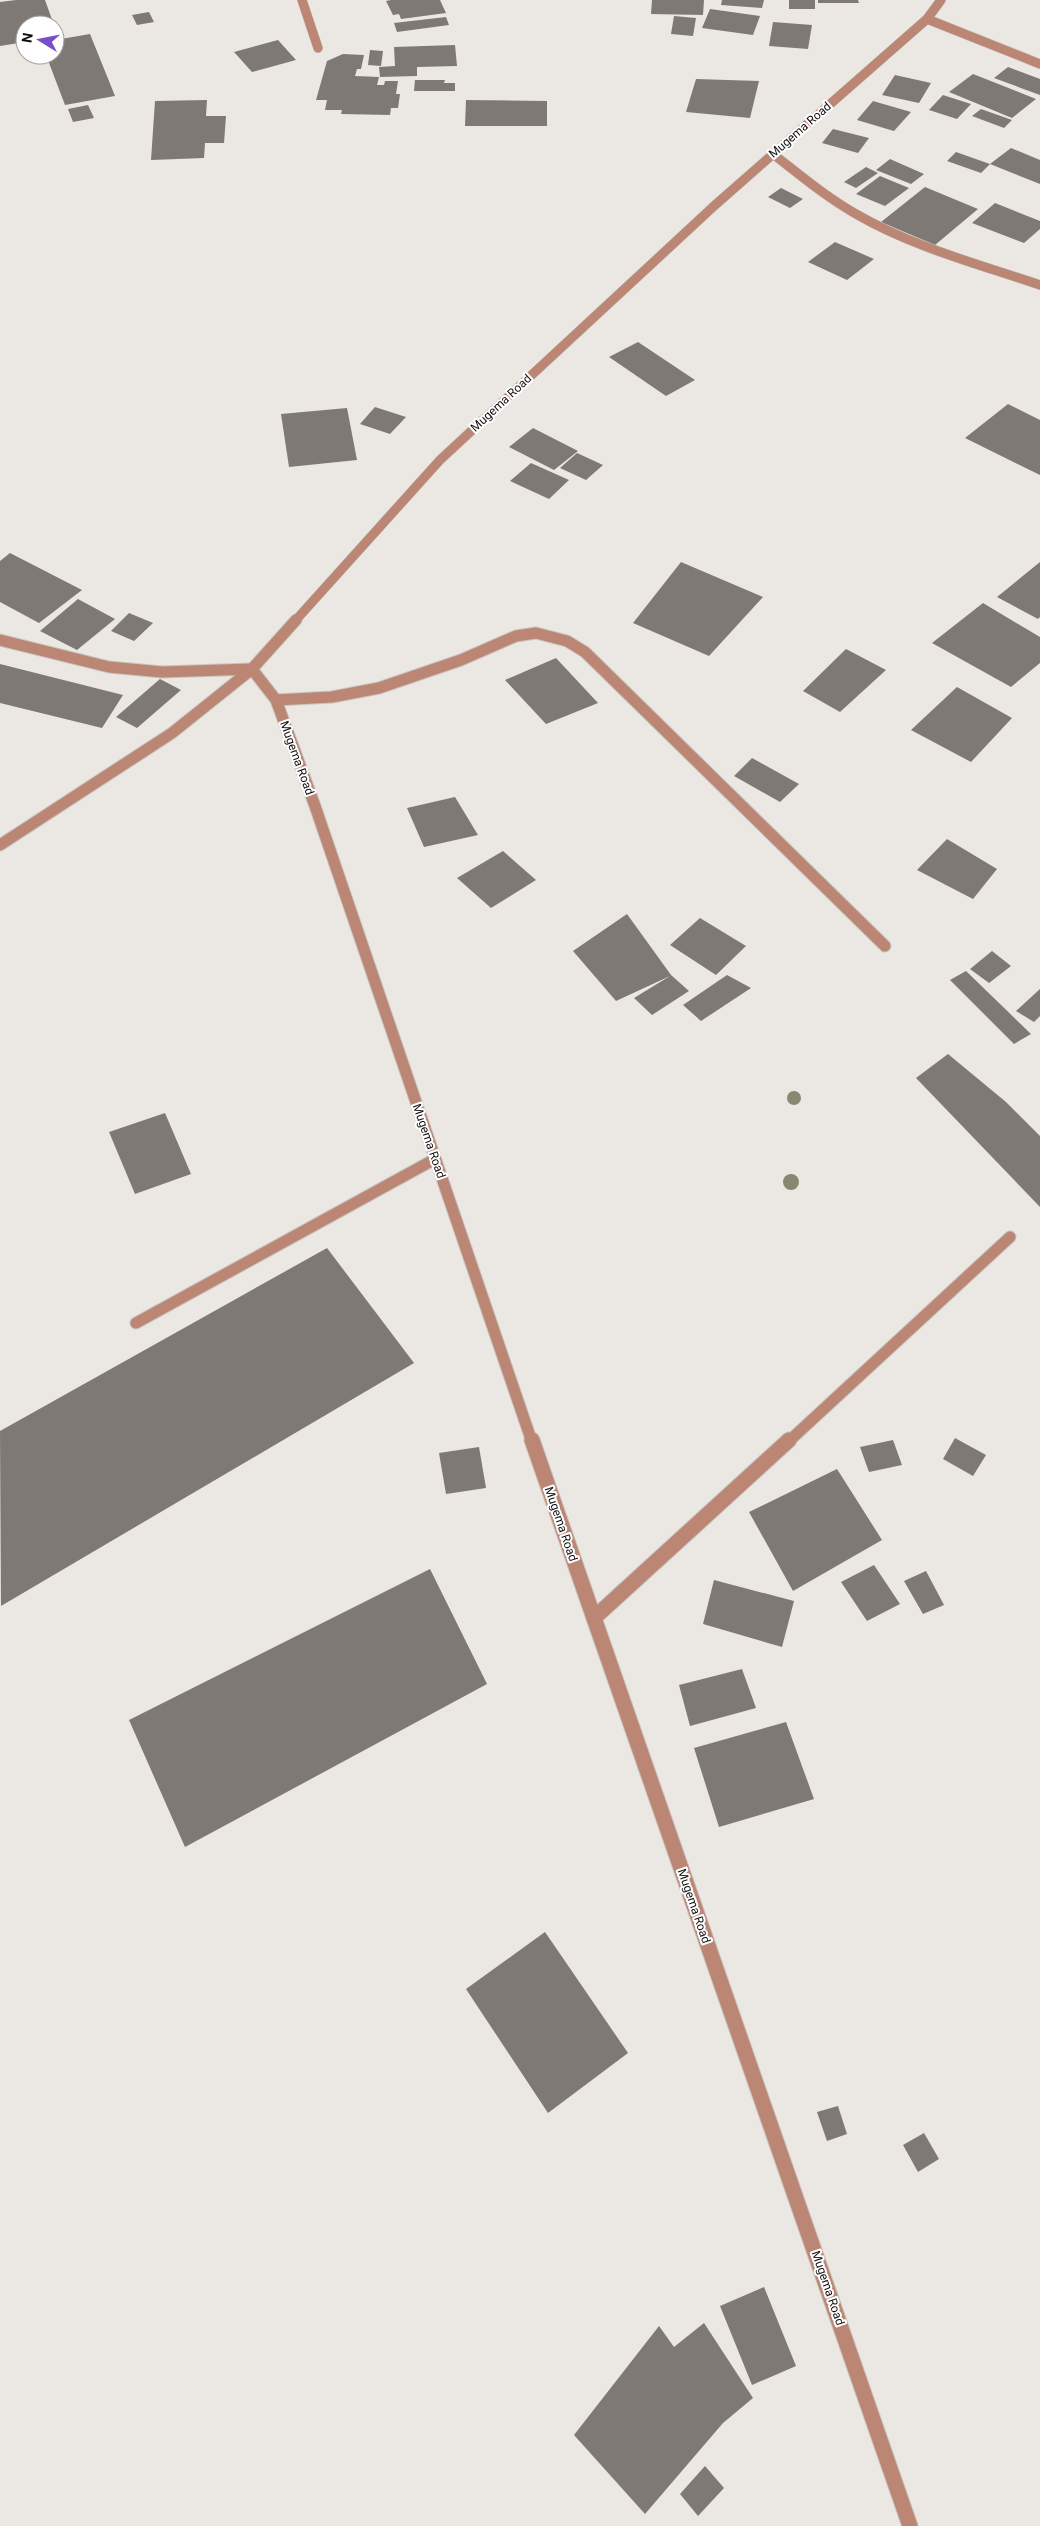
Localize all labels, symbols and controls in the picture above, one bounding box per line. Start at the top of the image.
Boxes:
north arrow [15,15,65,65]
text: N [18,31,36,44]
street label: Mugema Road [766,99,834,161]
street label: Mugema Road [468,371,534,435]
street label: Mugema Road [277,719,317,797]
street label: Mugema Road [410,1102,448,1180]
street label: Mugema Road [542,1485,580,1563]
street label: Mugema Road [675,1867,713,1945]
street label: Mugema Road [809,2249,847,2327]

